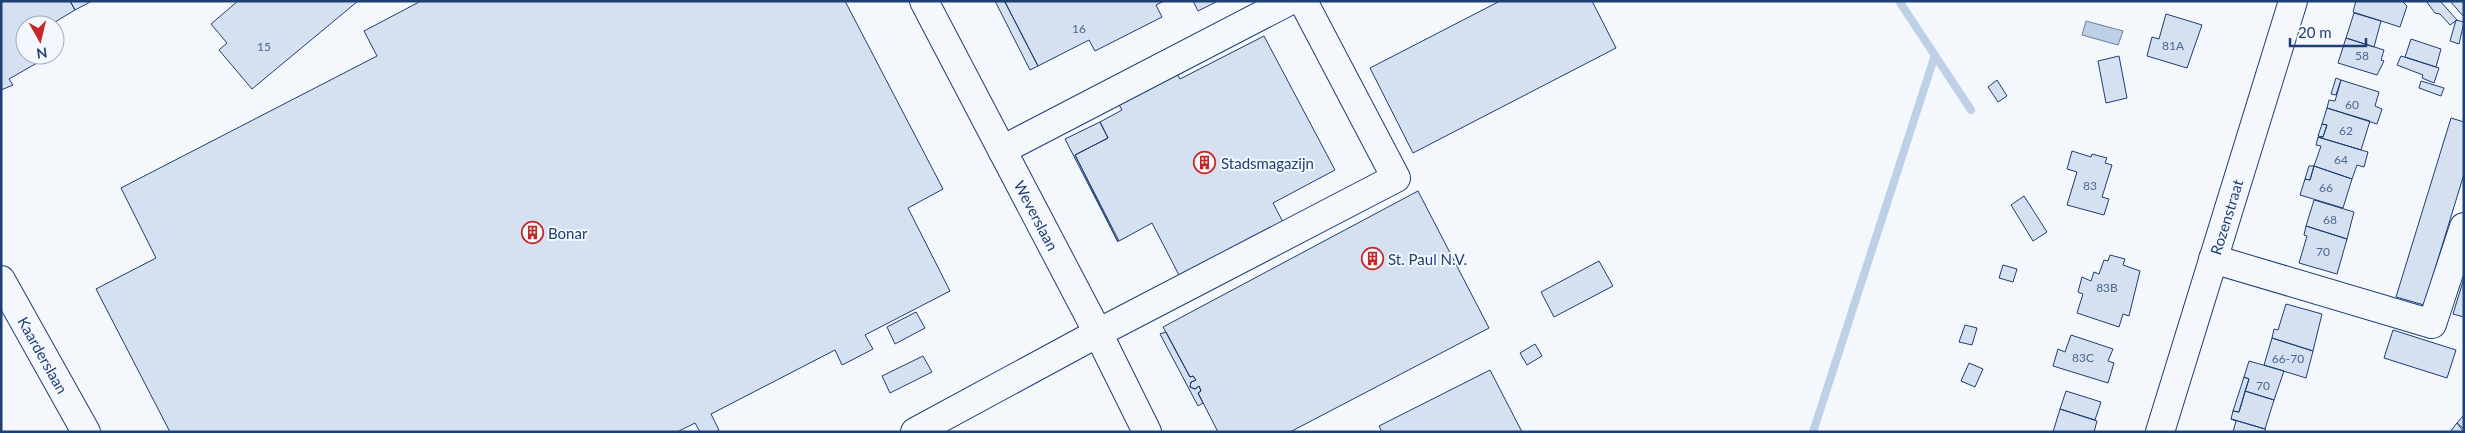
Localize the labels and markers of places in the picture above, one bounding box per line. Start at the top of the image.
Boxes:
building icon: Stadsmagazijn [1193,151,1217,175]
place label: Stadsmagazijn [1221,154,1314,172]
building icon: Bonar [520,221,544,245]
place label: Bonar [548,224,588,242]
building icon: St. Paul N.V. [1360,247,1384,271]
place label: St. Paul N.V. [1388,250,1467,268]

